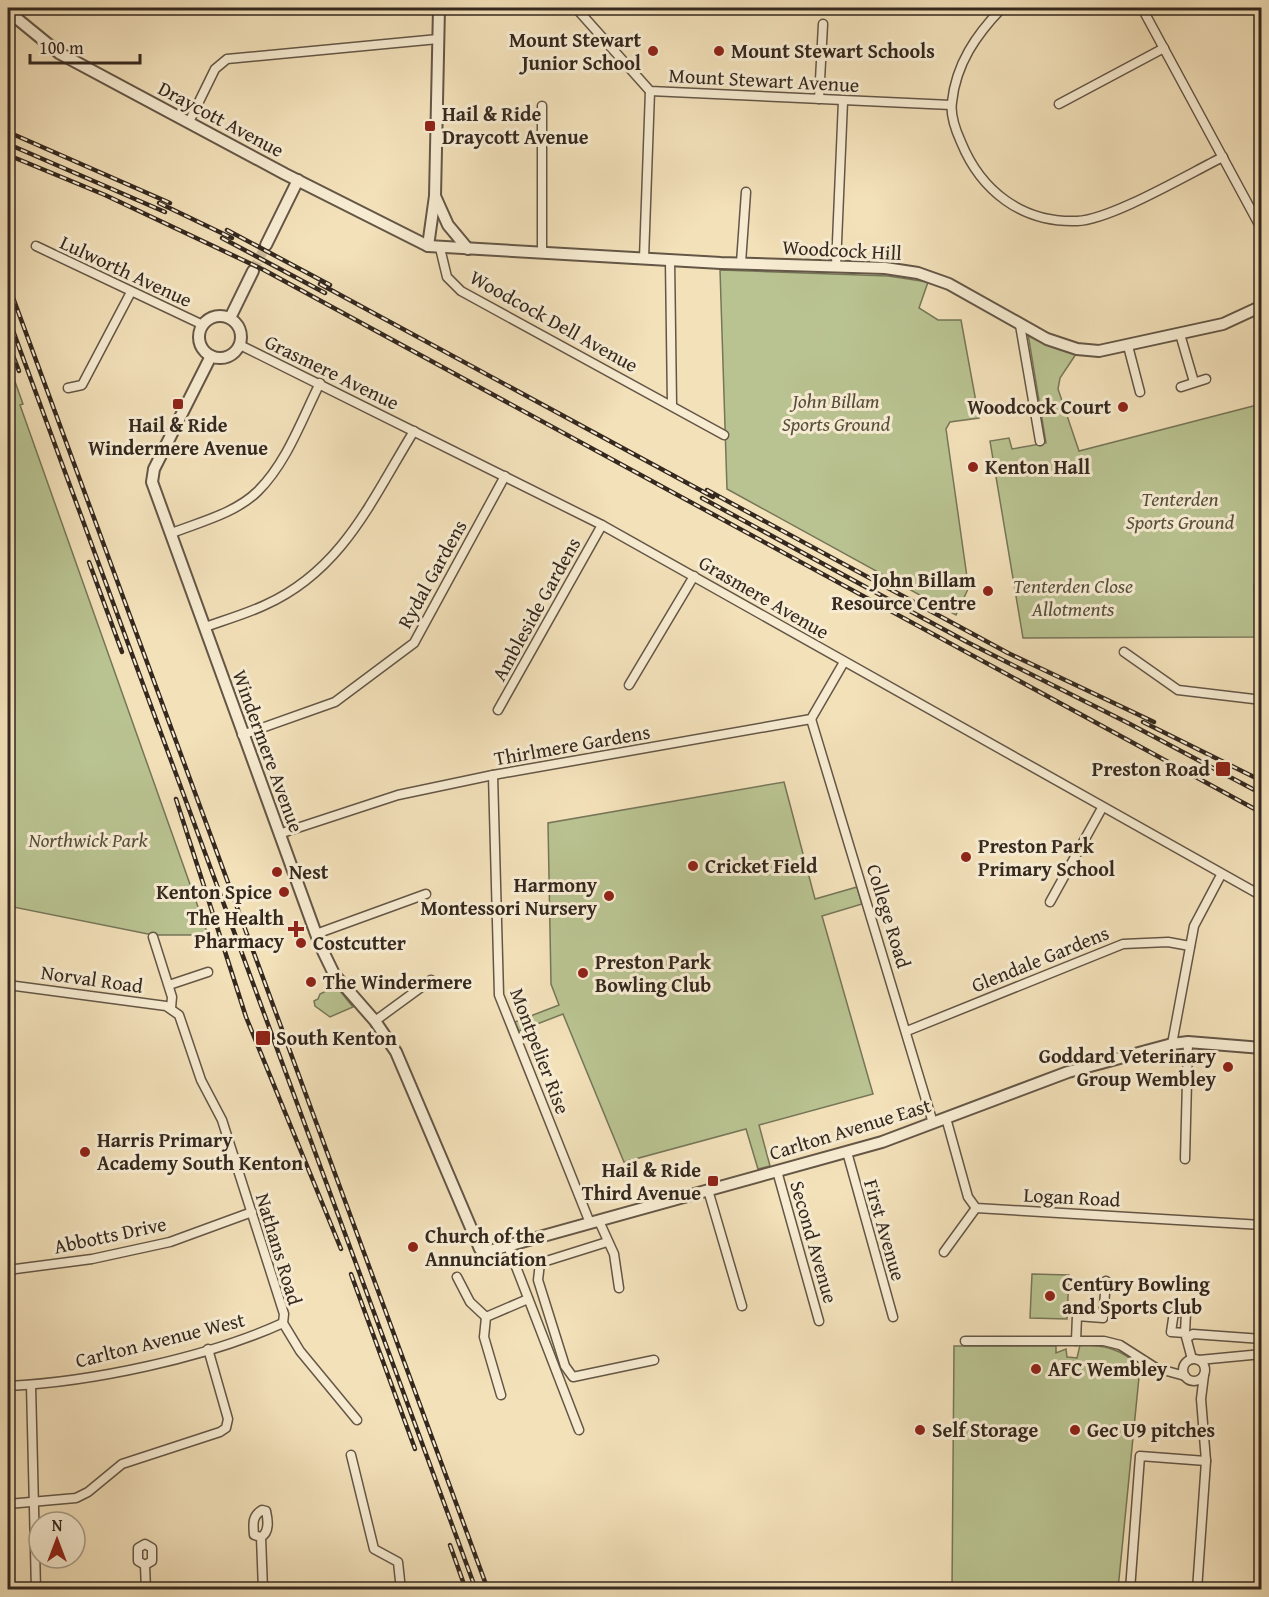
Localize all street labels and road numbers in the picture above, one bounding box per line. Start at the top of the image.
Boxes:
street label: Mount Stewart Avenue [668,60,860,99]
street label: Draycott Avenue [153,73,289,164]
street label: Lulworth Avenue [55,227,197,314]
street label: Woodcock Hill [782,232,903,267]
street label: Woodcock Dell Avenue [465,262,644,379]
street label: Grasmere Avenue [260,326,404,417]
street label: Rydal Gardens [390,514,473,633]
street label: Ambleside Gardens [484,532,587,686]
street label: Grasmere Avenue [694,547,835,646]
street label: Windermere Avenue [226,665,311,836]
street label: Thirlmere Gardens [492,717,652,772]
street label: College Road [860,860,919,972]
street label: Glendale Gardens [967,918,1113,999]
street label: Norval Road [39,957,145,1000]
street label: Montpelier Rise [503,984,578,1118]
street label: Carlton Avenue East [766,1090,934,1167]
street label: First Avenue [857,1176,914,1284]
street label: Second Avenue [783,1177,846,1306]
street label: Logan Road [1023,1179,1121,1214]
street label: Nathans Road [249,1189,310,1309]
street label: Abbotts Drive [51,1208,169,1261]
street label: Carlton Avenue West [72,1304,248,1375]

